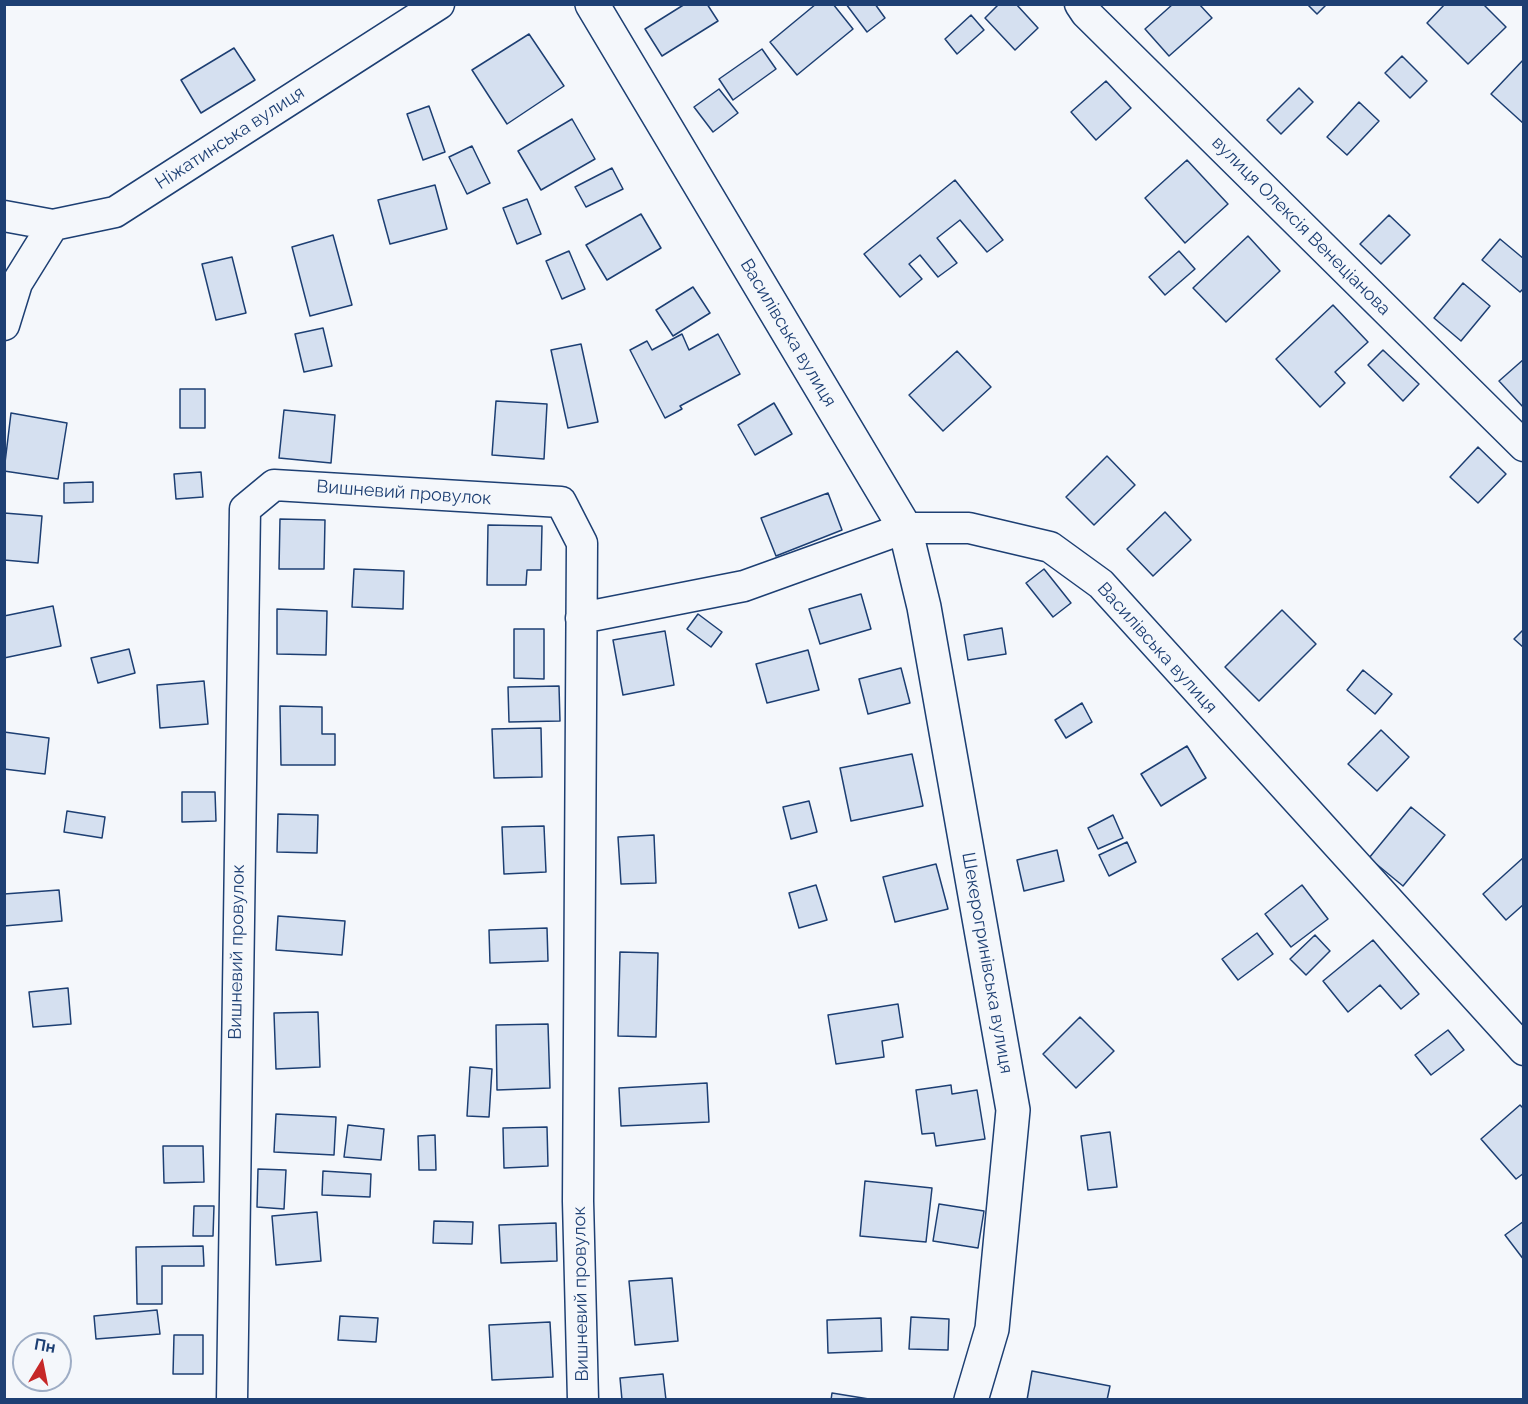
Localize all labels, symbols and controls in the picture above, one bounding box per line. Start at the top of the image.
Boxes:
street label: Ніжатинська вулиця [151,82,309,194]
street label: вулиця Олексія Венеціанова [1207,132,1395,320]
street label: Василівська вулиця [735,255,841,411]
street label: Вишневий провулок [316,476,492,510]
street label: Василівська вулиця [1093,578,1221,718]
street label: Шекерогринівська вулиця [957,851,1017,1075]
street label: Вишневий провулок [225,864,249,1040]
street label: Вишневий провулок [569,1206,593,1382]
north arrow [12,1332,72,1392]
text: Пн [33,1335,57,1357]

